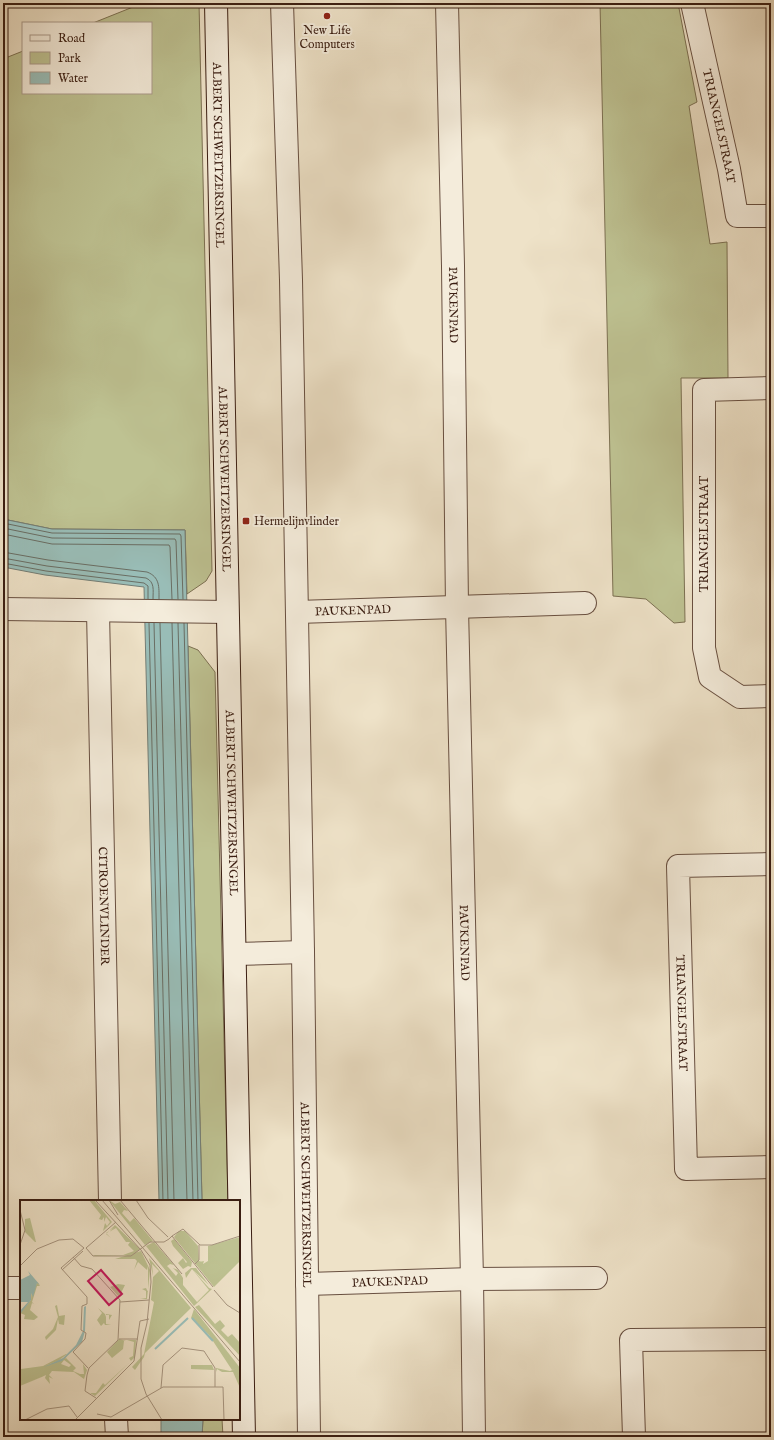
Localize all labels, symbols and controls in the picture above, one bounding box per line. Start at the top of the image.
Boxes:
marker: New Life Computers [322,11,332,21]
legend [22,22,152,94]
place label: New Life Computers [299,23,355,53]
text: Road [58,31,86,46]
text: Park [58,51,81,66]
street label: ALBERT SCHWEITZERSINGEL [209,61,227,248]
street label: TRIANGELSTRAAT [699,68,738,185]
text: Water [58,71,89,86]
street label: PAUKENPAD [445,267,461,343]
street label: ALBERT SCHWEITZERSINGEL [215,385,234,572]
street label: TRIANGELSTRAAT [697,476,712,592]
place label: Hermelijnvlinder [254,514,339,529]
marker: Hermelijnvlinder [241,516,251,526]
street label: PAUKENPAD [315,602,392,619]
street label: ALBERT SCHWEITZERSINGEL [222,709,241,896]
street label: CITROENVLINDER [95,846,112,966]
street label: PAUKENPAD [456,905,472,981]
street label: TRIANGELSTRAAT [672,955,690,1072]
street label: ALBERT SCHWEITZERSINGEL [297,1101,314,1288]
inset map [20,1200,240,1420]
street label: PAUKENPAD [352,1273,429,1291]

